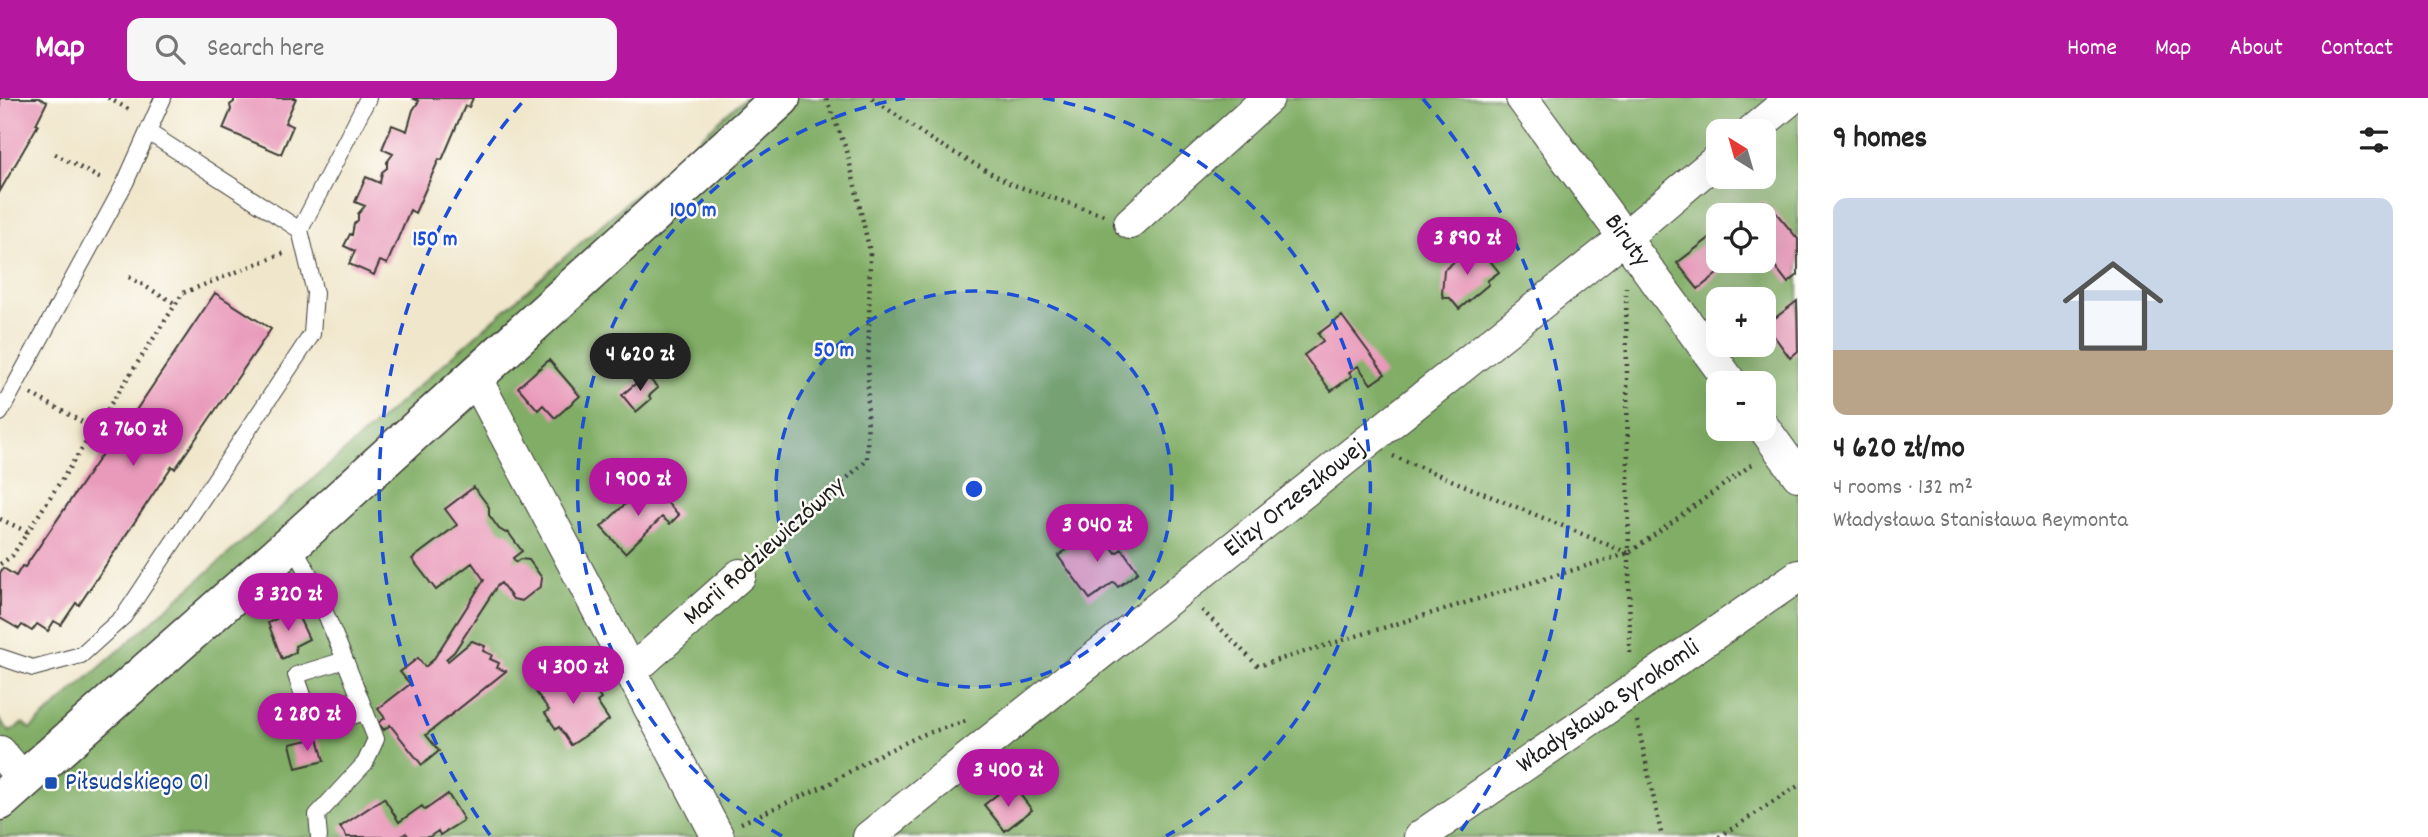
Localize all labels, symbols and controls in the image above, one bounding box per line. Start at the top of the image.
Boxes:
search box [127,18,617,81]
text: Map [35,26,85,73]
icon: search [151,30,189,68]
text: Search here [207,31,325,68]
text: Home [2067,32,2117,66]
text: Map [2155,32,2191,66]
text: About [2229,32,2283,66]
text: Contact [2321,32,2393,66]
north arrow [1706,119,1776,189]
map controls [1706,119,1776,441]
text: 9 homes [1833,119,1927,162]
icon: filters [2355,121,2393,159]
text: 100 m [670,197,716,227]
button: locate [1706,203,1776,273]
street label: Biruty [1595,206,1659,275]
pin: 3 890 zł [1395,218,1539,277]
text: 3 890 zł [1433,223,1501,256]
text: 150 m [412,226,458,256]
icon: home [2050,243,2176,369]
button: + [1706,287,1776,357]
pin: 4 620 zł [568,334,712,393]
text: 50 m [814,337,854,367]
text: 4 620 zł [606,339,674,372]
button: − [1706,371,1776,441]
pin: 2 760 zł [61,408,205,468]
text: 2 760 zł [99,414,167,447]
text: 4 620 zł/mo [1833,429,1965,472]
street label: Elizy Orzeszkowej [1216,430,1374,567]
pin: 1 900 zł [566,458,710,518]
text: 1 900 zł [605,464,671,497]
street label: Marii Rodziewiczówny [675,468,855,635]
text: 4 rooms · 132 m² [1833,472,1973,505]
centre of rings [962,477,986,501]
pin: 3 040 zł [1025,504,1169,564]
text: Władysława Stanisława Reymonta [1833,505,2128,538]
text: 3 040 zł [1062,510,1132,543]
pin: 3 320 zł [216,574,360,633]
text: 3 320 zł [254,579,322,612]
street label: Władysława Syrokomli [1509,630,1708,783]
pin: 4 300 zł [501,646,645,706]
text: 4 300 zł [538,652,608,685]
pin: 2 280 zł [235,694,379,753]
text: 2 280 zł [274,699,340,732]
pin: 3 400 zł [936,750,1080,809]
text: 3 400 zł [973,755,1043,788]
place label: Piłsudskiego 01 [65,765,209,802]
marker: Piłsudskiego 01 [43,775,59,791]

